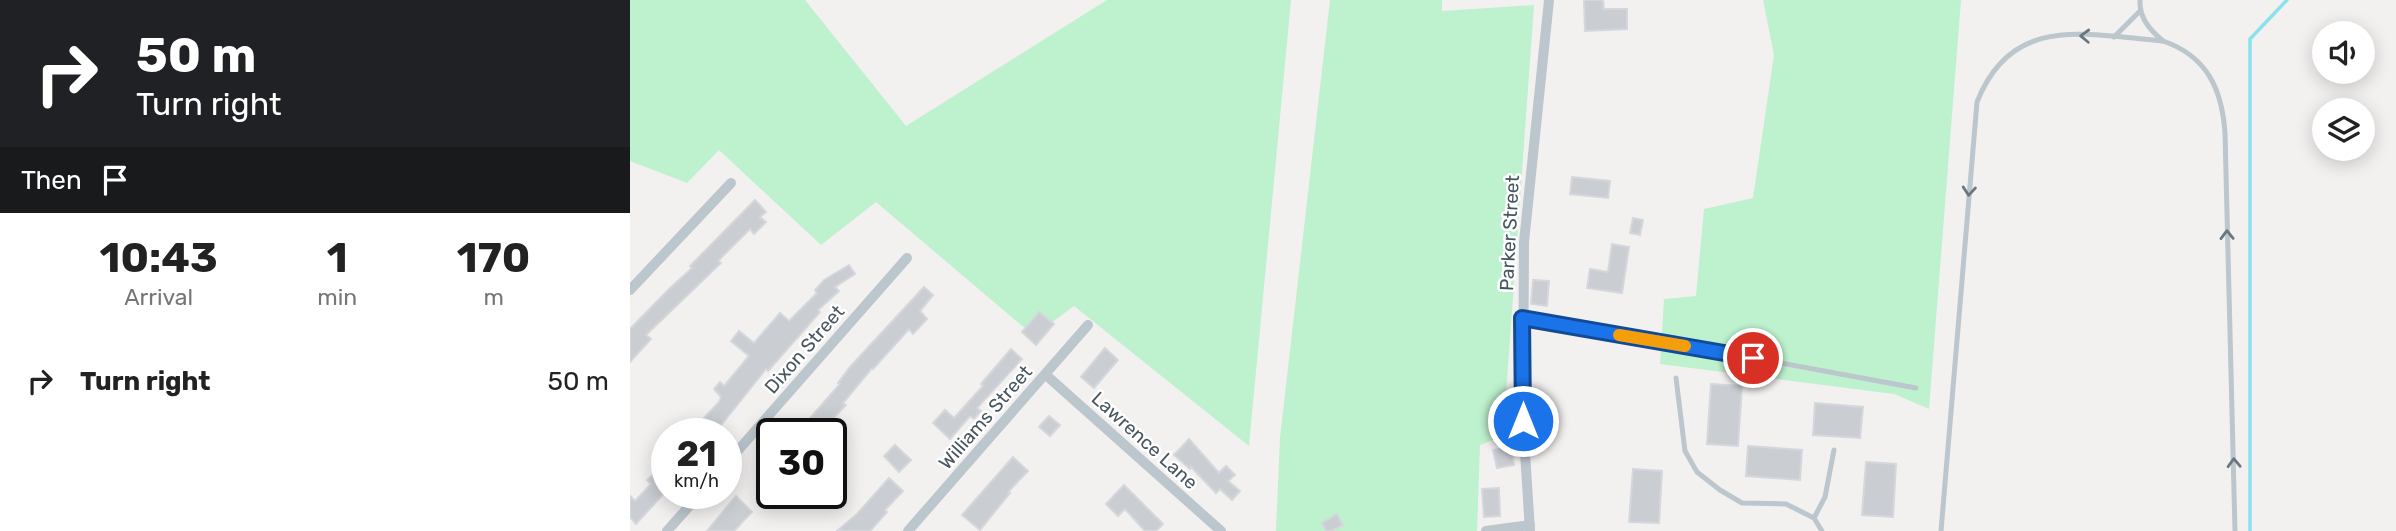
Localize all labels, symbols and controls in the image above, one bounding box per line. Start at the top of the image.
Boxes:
map controls [2312,21,2375,161]
button: sound [2312,21,2375,84]
text: 50 m [136,26,256,84]
icon: right [21,28,112,119]
one-way arrow [2079,28,2090,43]
text: Turn right [136,85,281,123]
button: layers [2312,98,2375,161]
icon: arrive [96,161,134,199]
text: Then [21,165,82,196]
street label: Parker Street [1495,174,1524,292]
one-way arrow [1962,185,1977,196]
one-way arrow [2220,230,2235,241]
text: 10:43 [100,233,218,283]
text: 1 [327,233,348,283]
text: 170 [457,233,530,283]
text: Arrival [124,283,193,311]
text: min [317,283,357,311]
text: m [483,283,504,311]
street label: Dixon Street [760,300,849,398]
pin [1723,328,1783,388]
icon: arrive [1734,339,1772,377]
street label: Williams Street [934,360,1037,474]
icon: right [21,362,59,400]
text: Turn right [80,366,210,397]
text: 50 m [548,366,609,397]
position arrow [1486,384,1560,458]
street label: Lawrence Lane [1087,387,1202,494]
speed limit sign: 30 [756,418,847,509]
text: 21 [676,433,717,475]
one-way arrow [2226,457,2241,468]
text: km/h [674,470,719,492]

